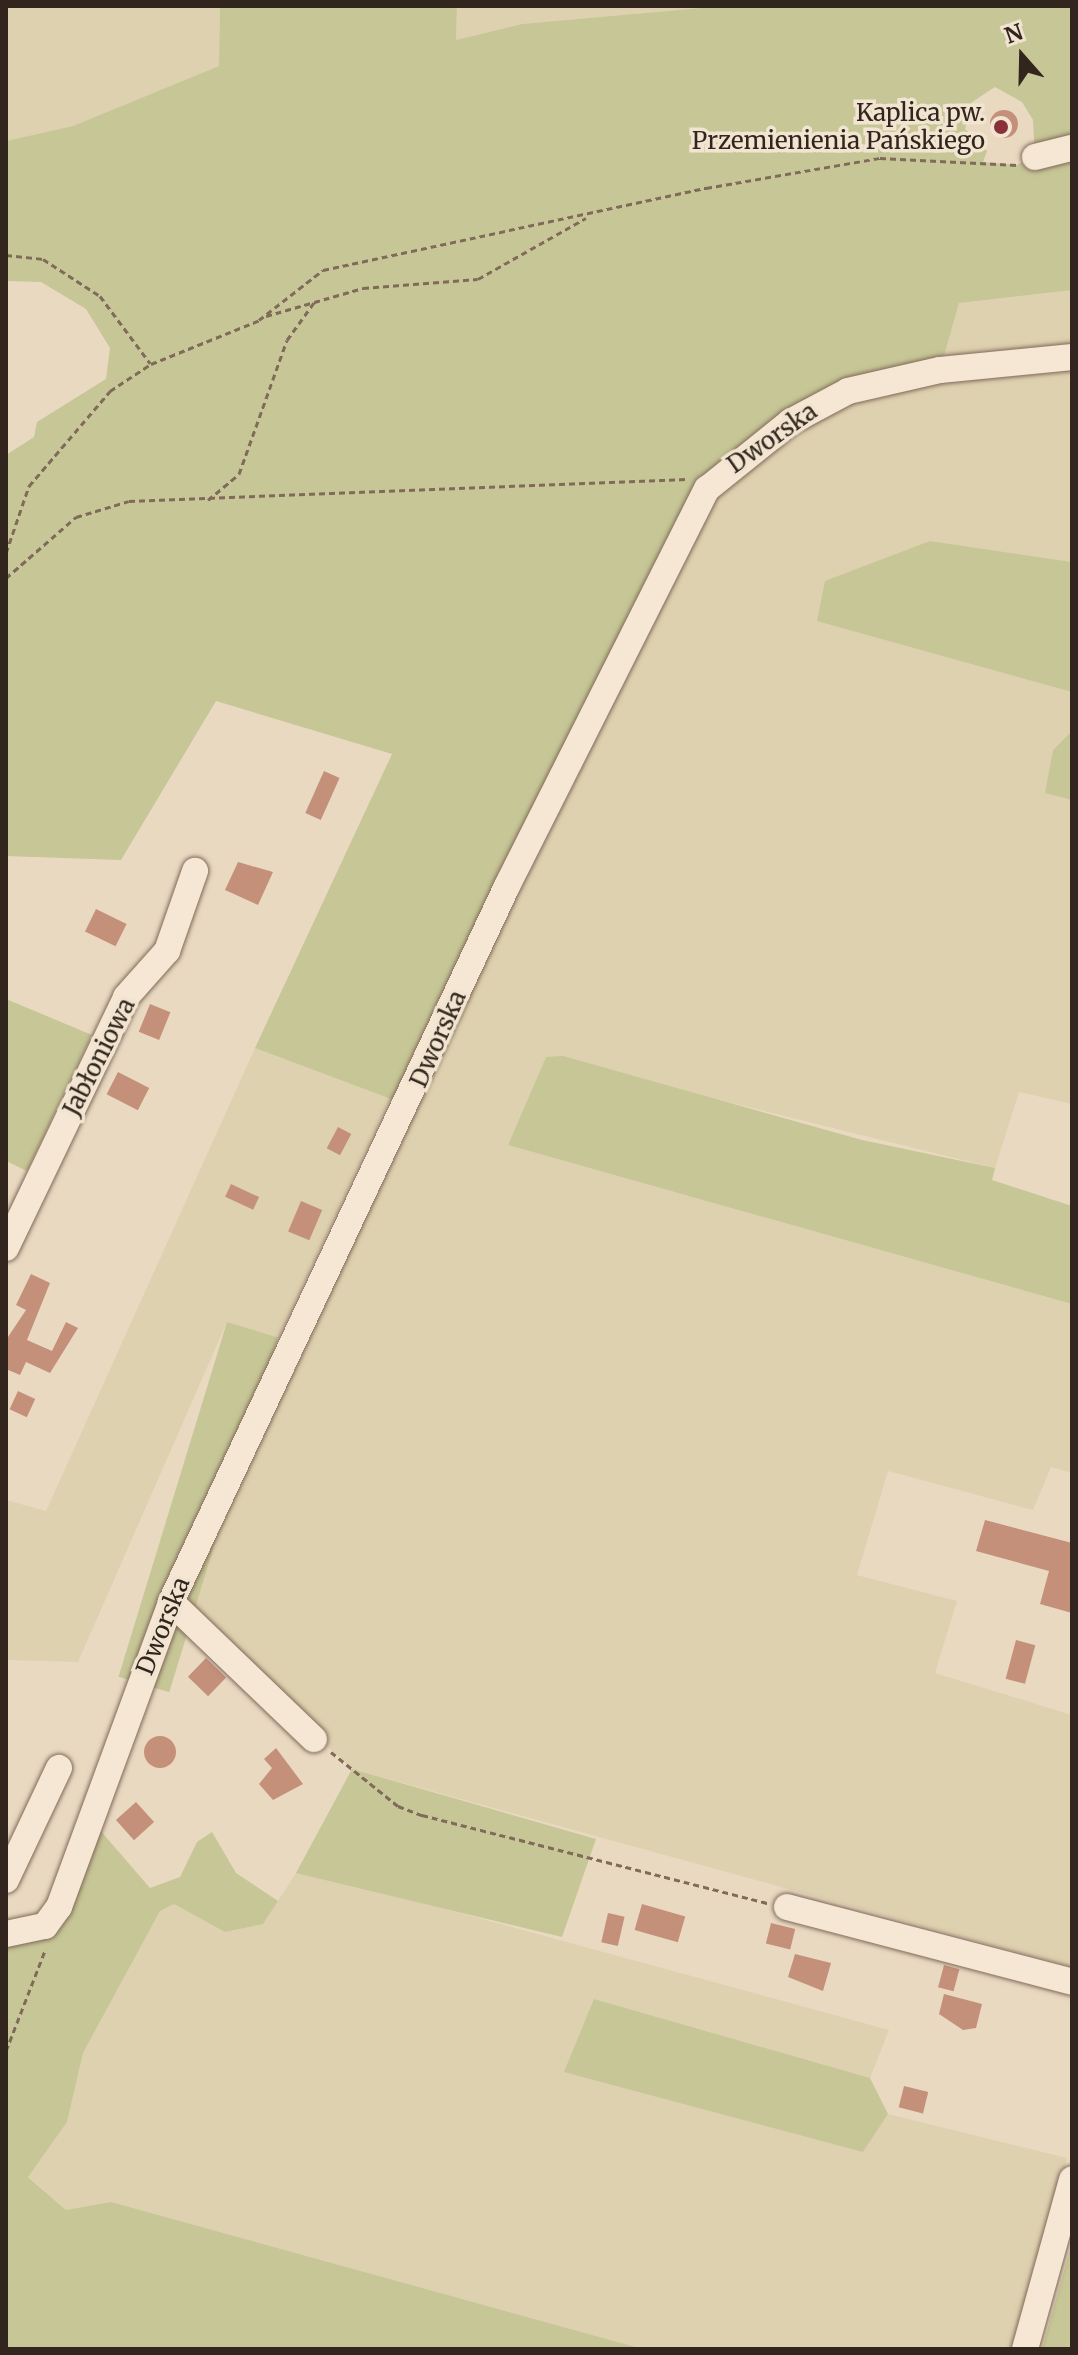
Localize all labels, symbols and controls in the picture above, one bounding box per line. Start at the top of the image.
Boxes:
north arrow [982,16,1062,96]
text: N [1001,17,1027,50]
place label: Kaplica pw. Przemienienia Pańskiego [692,99,985,155]
marker: Kaplica pw. Przemienienia Pańskiego [992,118,1010,136]
street label: Dworska [722,397,822,479]
street label: Dworska [404,986,472,1092]
street label: Jabłoniowa [57,993,141,1121]
street label: Dworska [130,1573,196,1679]

